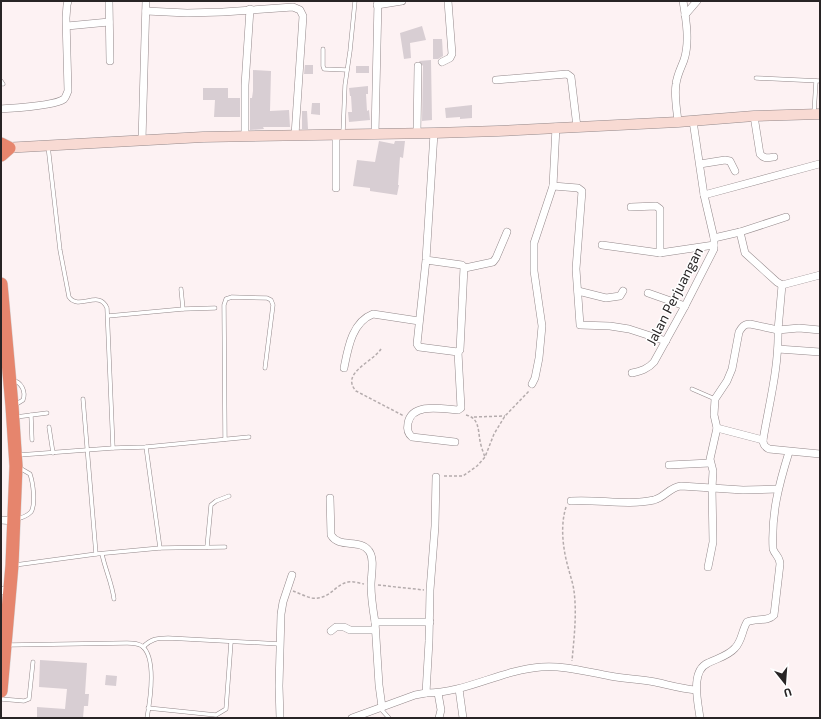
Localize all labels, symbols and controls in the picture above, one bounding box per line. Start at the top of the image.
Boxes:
street label: Jalan Perjuangan [642,244,706,348]
north arrow [765,663,805,703]
text: U [783,686,794,700]

